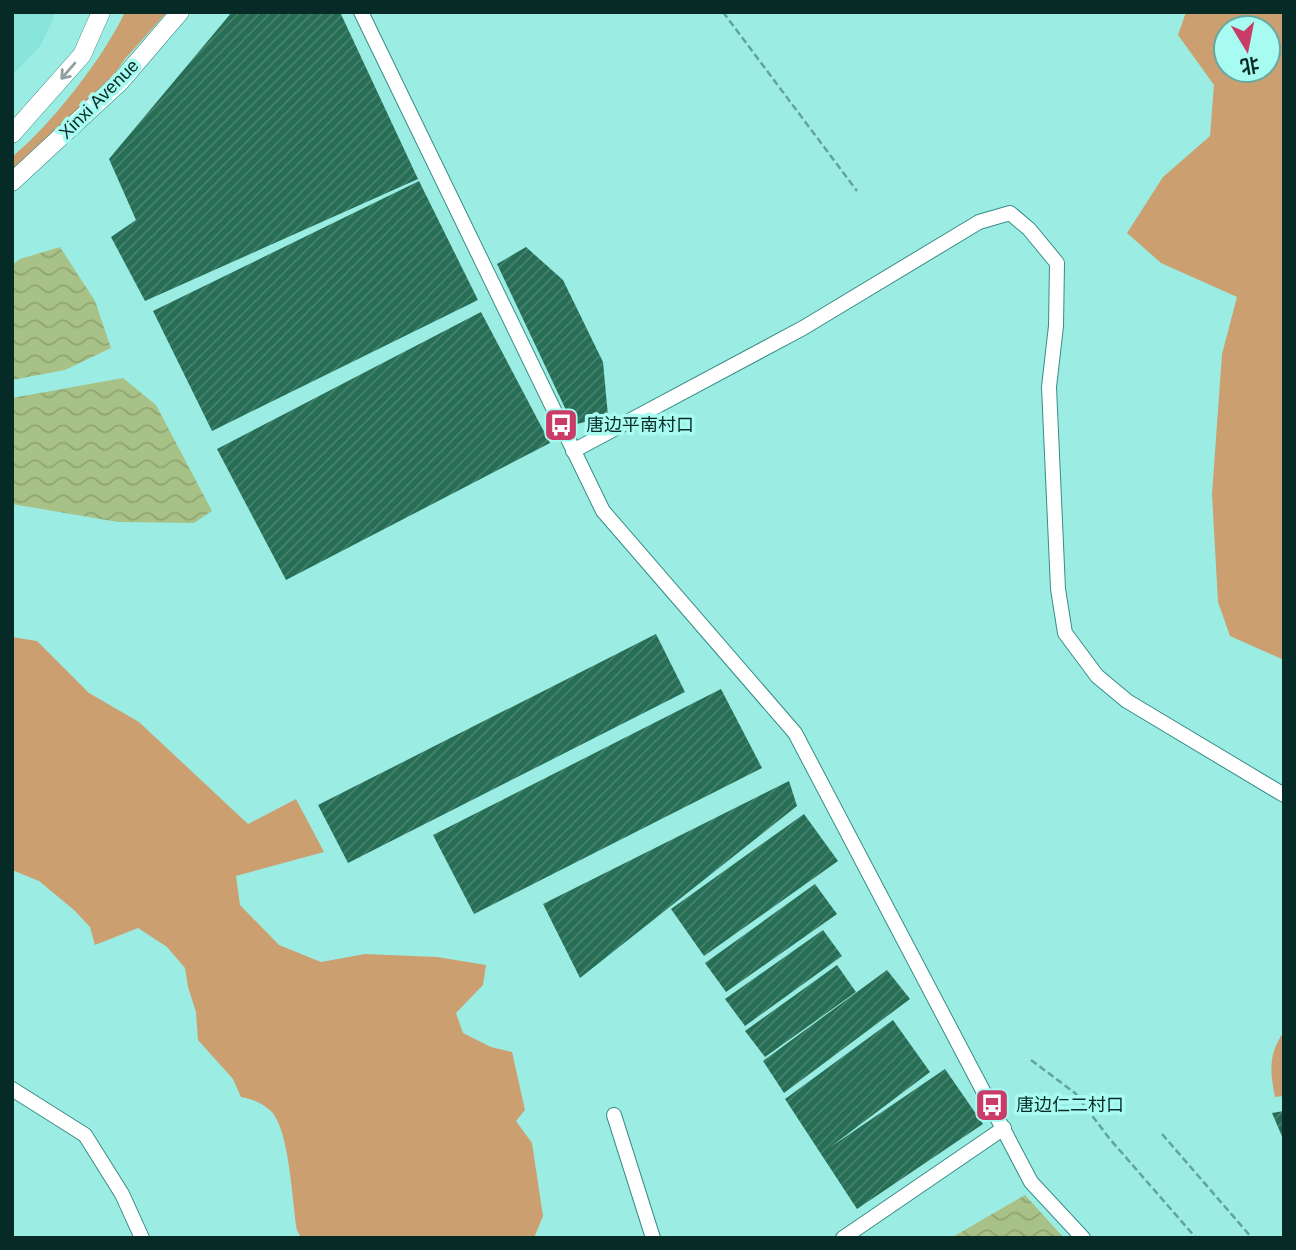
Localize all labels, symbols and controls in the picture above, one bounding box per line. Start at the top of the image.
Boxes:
north arrow [1212,14,1282,84]
text: 北 [1239,53,1261,77]
street label: Xinxi Avenue [55,55,143,143]
one-way arrow [59,62,76,79]
bus stop icon: 唐边平南村口 [542,406,580,444]
place label: 唐边平南村口 [586,415,694,435]
bus stop icon: 唐边仁二村口 [973,1086,1011,1124]
place label: 唐边仁二村口 [1016,1095,1124,1115]

